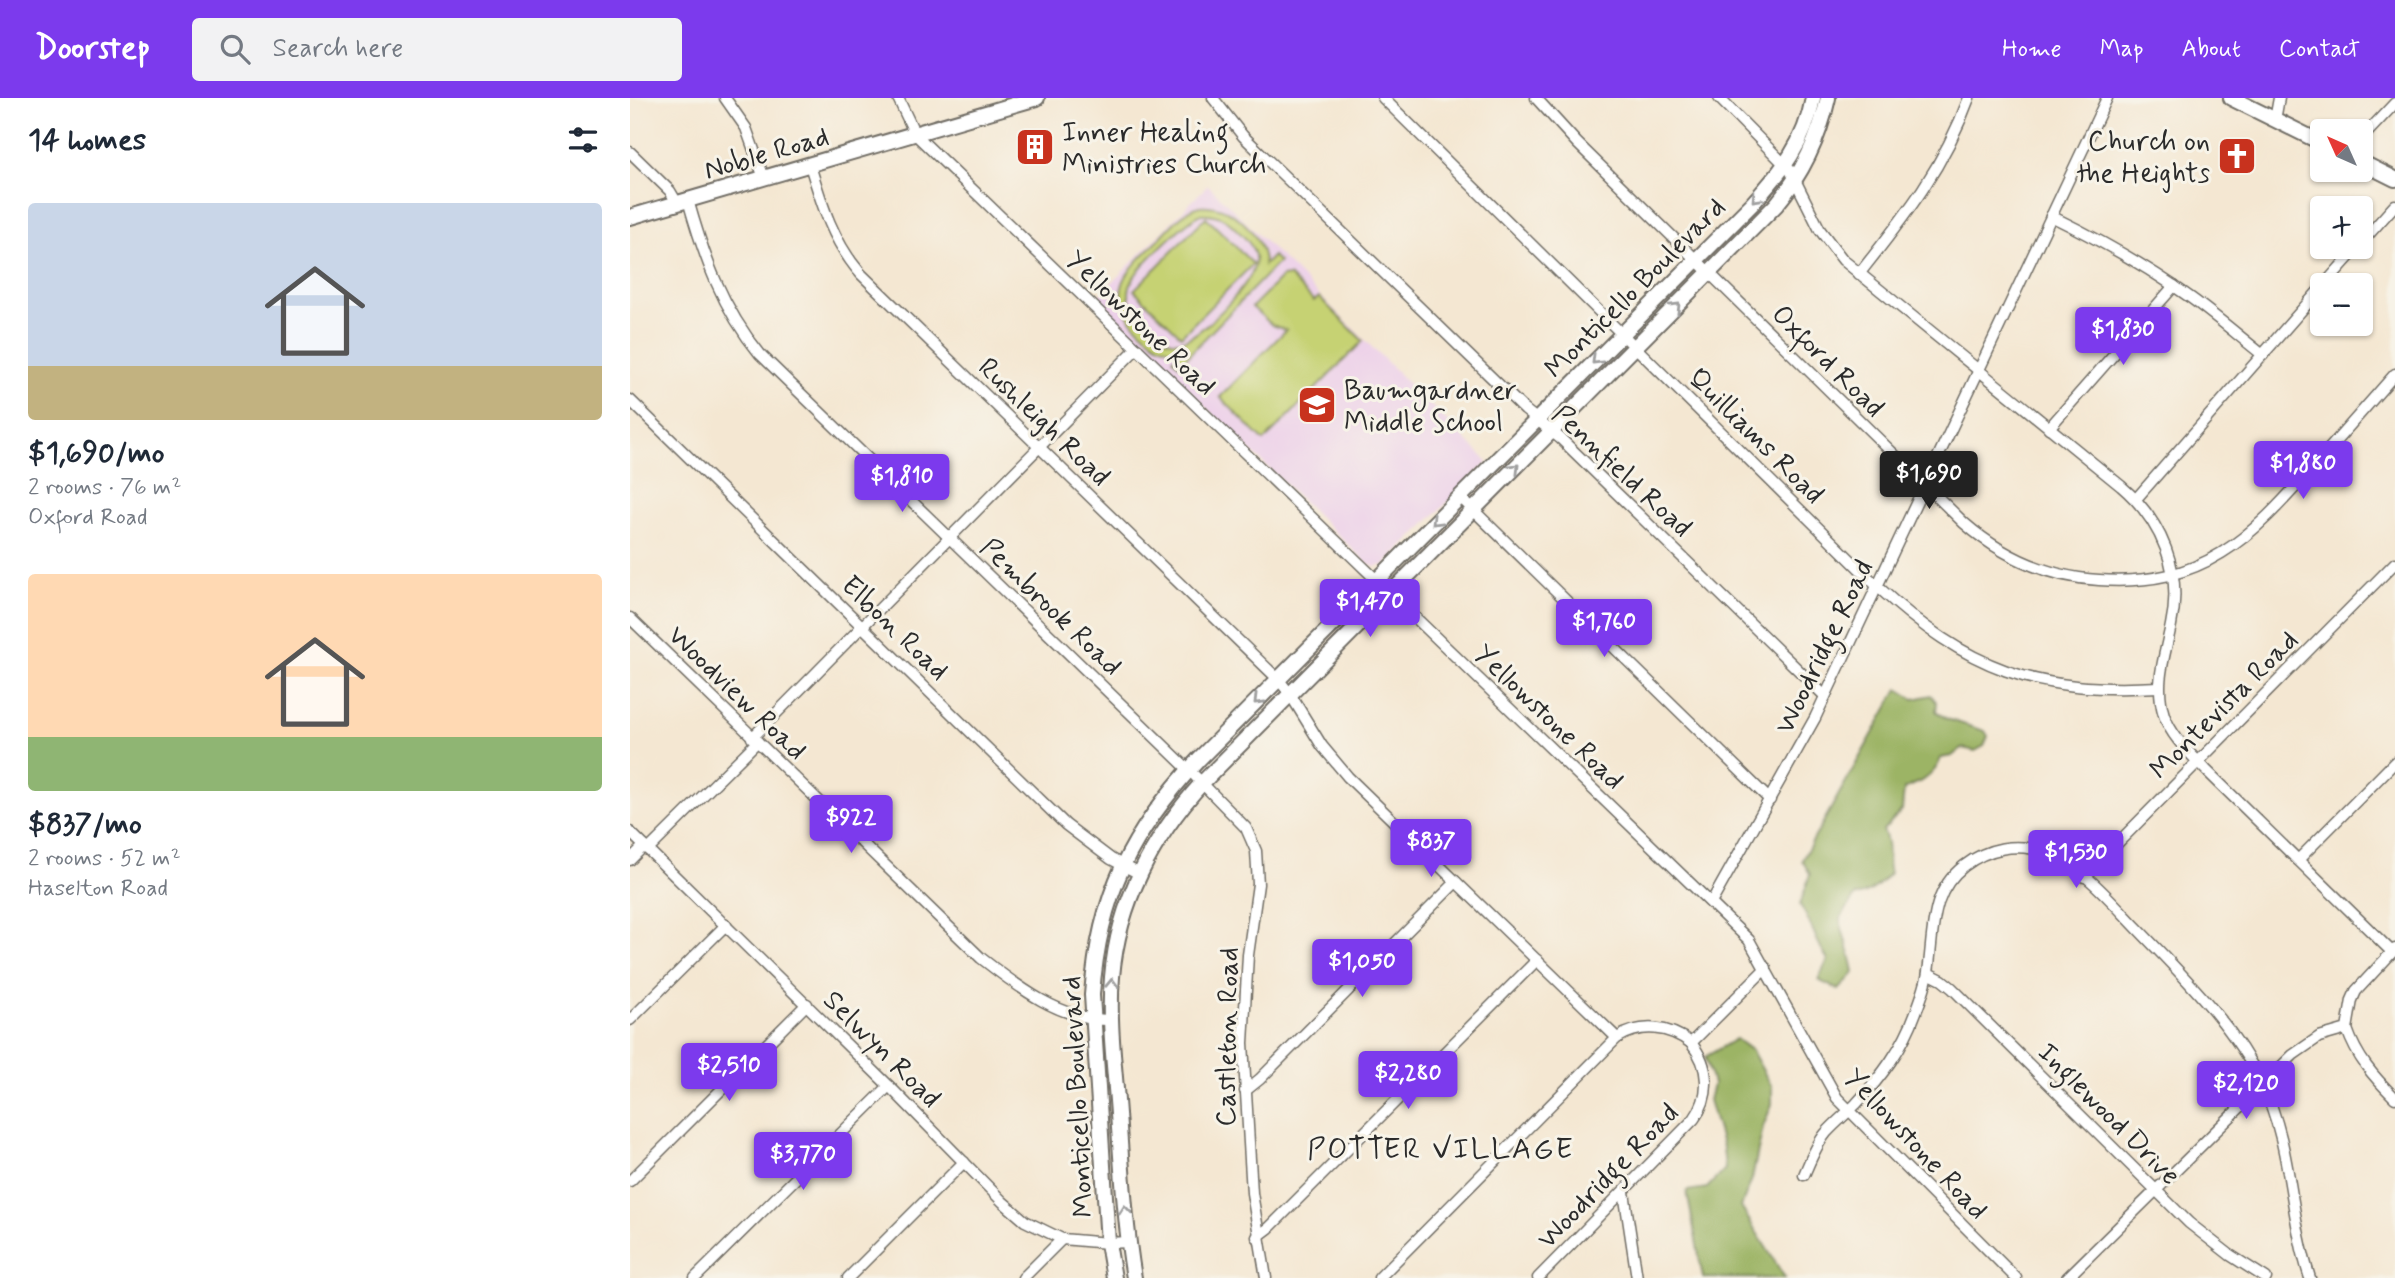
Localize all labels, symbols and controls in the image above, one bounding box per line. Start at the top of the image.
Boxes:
search box [192,18,682,81]
text: Doorstep [35,27,150,71]
icon: search [216,30,254,68]
text: Search here [272,32,403,66]
text: Home [2002,34,2062,65]
text: Map [2100,34,2144,65]
text: About [2182,34,2241,65]
text: Contact [2279,34,2360,65]
place label: Inner Healing Ministries Church [1062,115,1267,184]
street label: Noble Road [700,119,833,190]
north arrow [2310,119,2373,182]
map controls [2310,119,2373,336]
text: 14 homes [28,121,146,160]
icon: filters [564,121,602,159]
place label: Church on the Heights [2077,124,2210,193]
building icon: Inner Healing Ministries Church [1014,126,1056,168]
church icon: Church on the Heights [2216,135,2258,177]
street label: Monticello Boulevard [1537,190,1734,387]
one-way arrow [1752,190,1765,203]
button: + [2310,196,2373,259]
street label: Yellowstone Road [1057,243,1223,405]
icon: home [252,248,378,374]
button: − [2310,273,2373,336]
street label: Oxford Road [1761,297,1892,428]
one-way arrow [1667,302,1680,315]
pin: $1,830 [2066,308,2180,367]
text: $1,830 [2091,315,2155,345]
street label: Rushleigh Road [969,350,1118,495]
one-way arrow [1592,351,1605,364]
street label: Quilliams Road [1679,361,1831,513]
place label: Baumgardner Middle School [1344,373,1517,442]
school or university icon: Baumgardner Middle School [1296,384,1338,426]
street label: Pennfield Road [1543,397,1699,546]
text: $1,690/mo [28,434,164,473]
pin: $1,880 [2246,442,2360,501]
text: $1,880 [2270,449,2336,479]
pin: $1,690 [1872,452,1986,511]
pin: $1,810 [845,454,959,514]
text: $1,690 [1896,459,1962,489]
text: $1,810 [870,462,934,492]
one-way arrow [1507,464,1520,477]
text: 2 rooms · 76 m² [28,473,181,503]
text: Oxford Road [28,503,148,533]
one-way arrow [1432,513,1444,525]
street label: Pembrook Road [971,530,1129,685]
street label: Woodridge Road [1767,554,1886,742]
street label: Elbon Road [832,568,956,689]
pin: $1,470 [1313,580,1427,639]
text: $1,470 [1336,587,1404,617]
pin: $1,760 [1547,600,1661,659]
text: $1,760 [1572,607,1636,637]
street label: Woodview Road [659,618,814,769]
icon: home [252,619,378,745]
street label: Montevista Road [2142,623,2307,788]
street label: Yellowstone Road [1465,637,1631,799]
one-way arrow [1254,692,1267,705]
pin: $922 [810,796,892,855]
text: $922 [826,803,876,833]
text: $837/mo [28,805,142,844]
pin: $837 [1390,820,1472,879]
text: $837 [1406,827,1456,857]
pin: $1,530 [2019,830,2133,890]
text: $1,530 [2044,838,2108,868]
text: 2 rooms · 52 m² [28,844,181,874]
text: Haselton Road [28,874,168,904]
pin: $1,050 [1305,940,1419,999]
street label: Castleton Road [1208,947,1249,1127]
text: $1,050 [1328,947,1396,977]
street label: Monticello Boulevard [1054,975,1103,1219]
one-way arrow [1104,978,1119,989]
street label: Selwyn Road [814,983,948,1117]
street label: Inglewood Drive [2027,1035,2188,1196]
pin: $2,510 [672,1044,786,1103]
text: $2,510 [697,1051,761,1081]
pin: $2,280 [1351,1052,1465,1111]
text: $2,280 [1374,1059,1442,1089]
street label: Yellowstone Road [1835,1061,1995,1229]
pin: $2,120 [2189,1062,2303,1121]
text: $2,120 [2213,1069,2279,1099]
street label: Woodridge Road [1530,1096,1690,1260]
district label: POTTER VILLAGE [1307,1130,1575,1169]
pin: $3,770 [746,1132,860,1192]
text: $3,770 [770,1140,836,1170]
one-way arrow [1118,1205,1133,1216]

